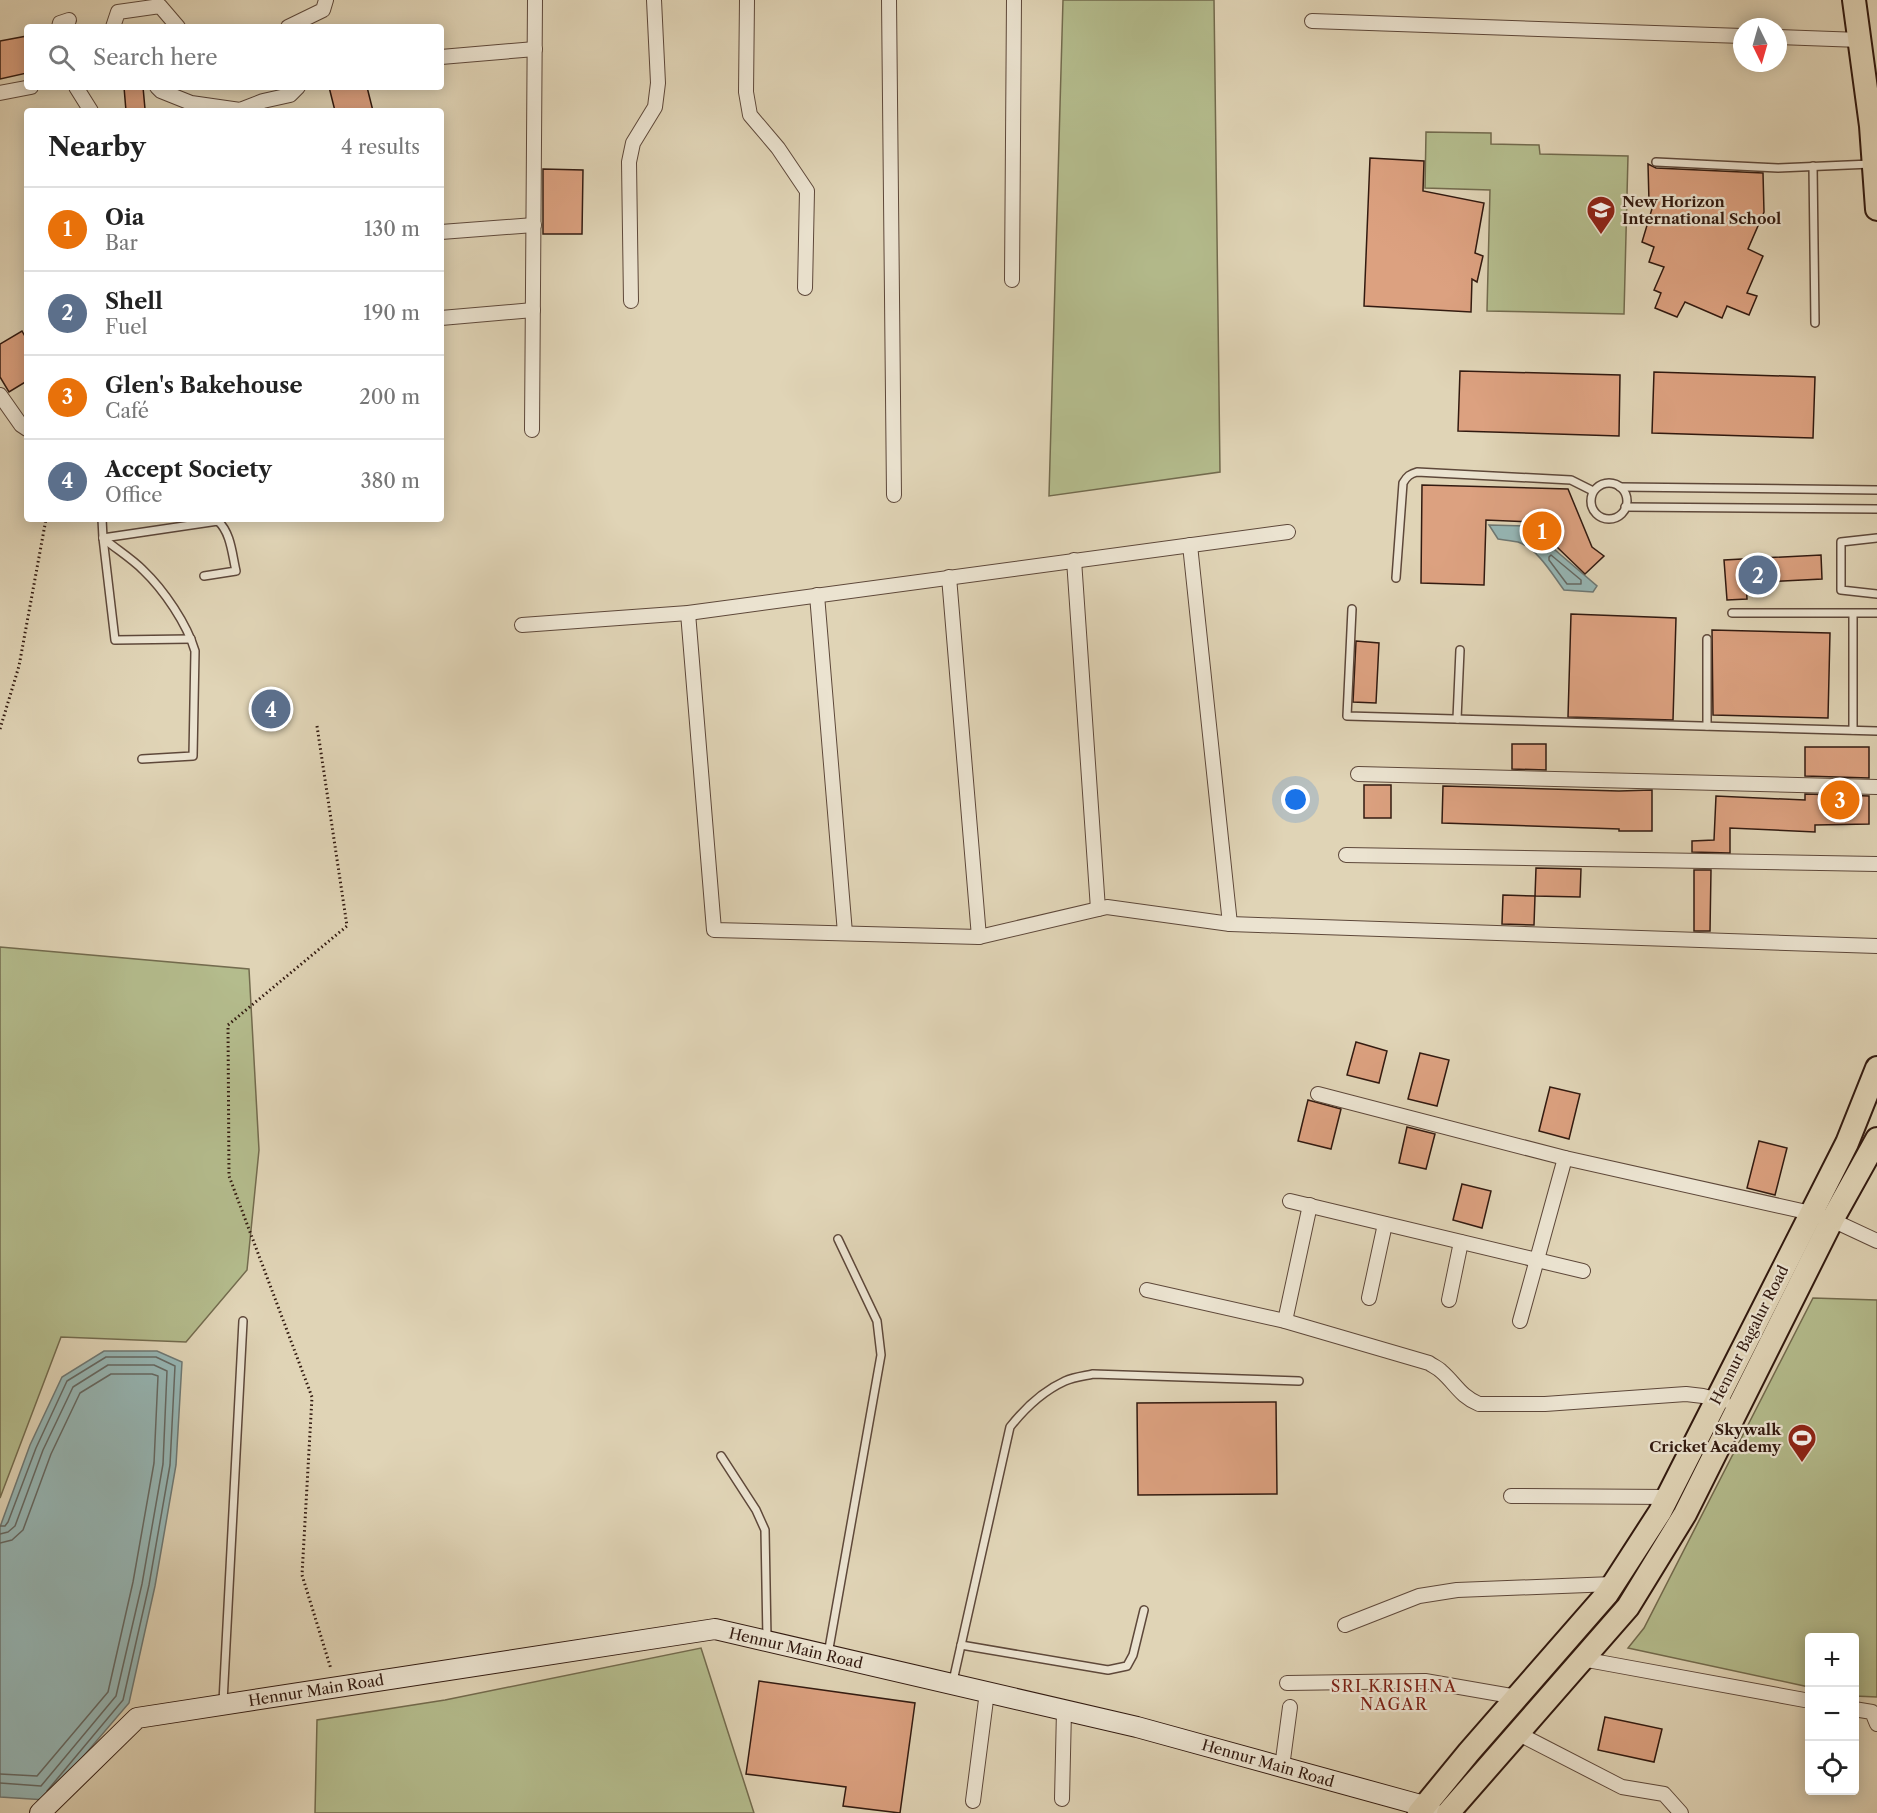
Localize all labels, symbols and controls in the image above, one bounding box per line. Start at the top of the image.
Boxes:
north arrow [1733,18,1787,72]
search box [24,24,444,90]
icon: search [45,41,78,74]
text: Search here [93,44,218,71]
text: Nearby [48,131,146,163]
text: 4 results [341,135,420,159]
place label: New Horizon International School [1622,192,1781,228]
school or university icon: New Horizon International School [1585,194,1617,236]
text: Oia [105,204,145,231]
text: 1 [63,217,72,241]
text: 130 m [364,217,420,241]
text: Bar [105,231,138,255]
text: Shell [105,288,163,315]
text: 2 [62,301,73,325]
text: 190 m [363,301,420,325]
text: Fuel [105,315,147,339]
text: Glen's Bakehouse [105,372,303,399]
text: 3 [62,385,73,409]
text: 200 m [359,385,420,409]
text: Café [105,399,149,423]
text: Accept Society [105,456,272,483]
text: 4 [62,469,73,493]
text: 380 m [361,469,420,493]
text: Office [105,483,163,507]
pin: 1 [1522,508,1562,554]
pin: 2 [1738,552,1778,598]
pin: 4 [252,686,290,732]
pin: 3 [1820,778,1860,822]
your location [1281,785,1310,814]
street label: Hennur Bagalur Road [1706,1262,1792,1408]
place label: Skywalk Cricket Academy [1649,1420,1782,1456]
sports icon: Skywalk Cricket Academy [1786,1422,1818,1464]
street label: Hennur Main Road [727,1623,865,1673]
map controls [1805,1633,1859,1795]
button: + [1805,1633,1859,1687]
street label: Hennur Main Road [247,1670,385,1710]
district label: SRI KRISHNA NAGAR [1331,1676,1457,1714]
button: − [1805,1687,1859,1741]
street label: Hennur Main Road [1200,1735,1336,1791]
button: locate [1805,1741,1859,1795]

